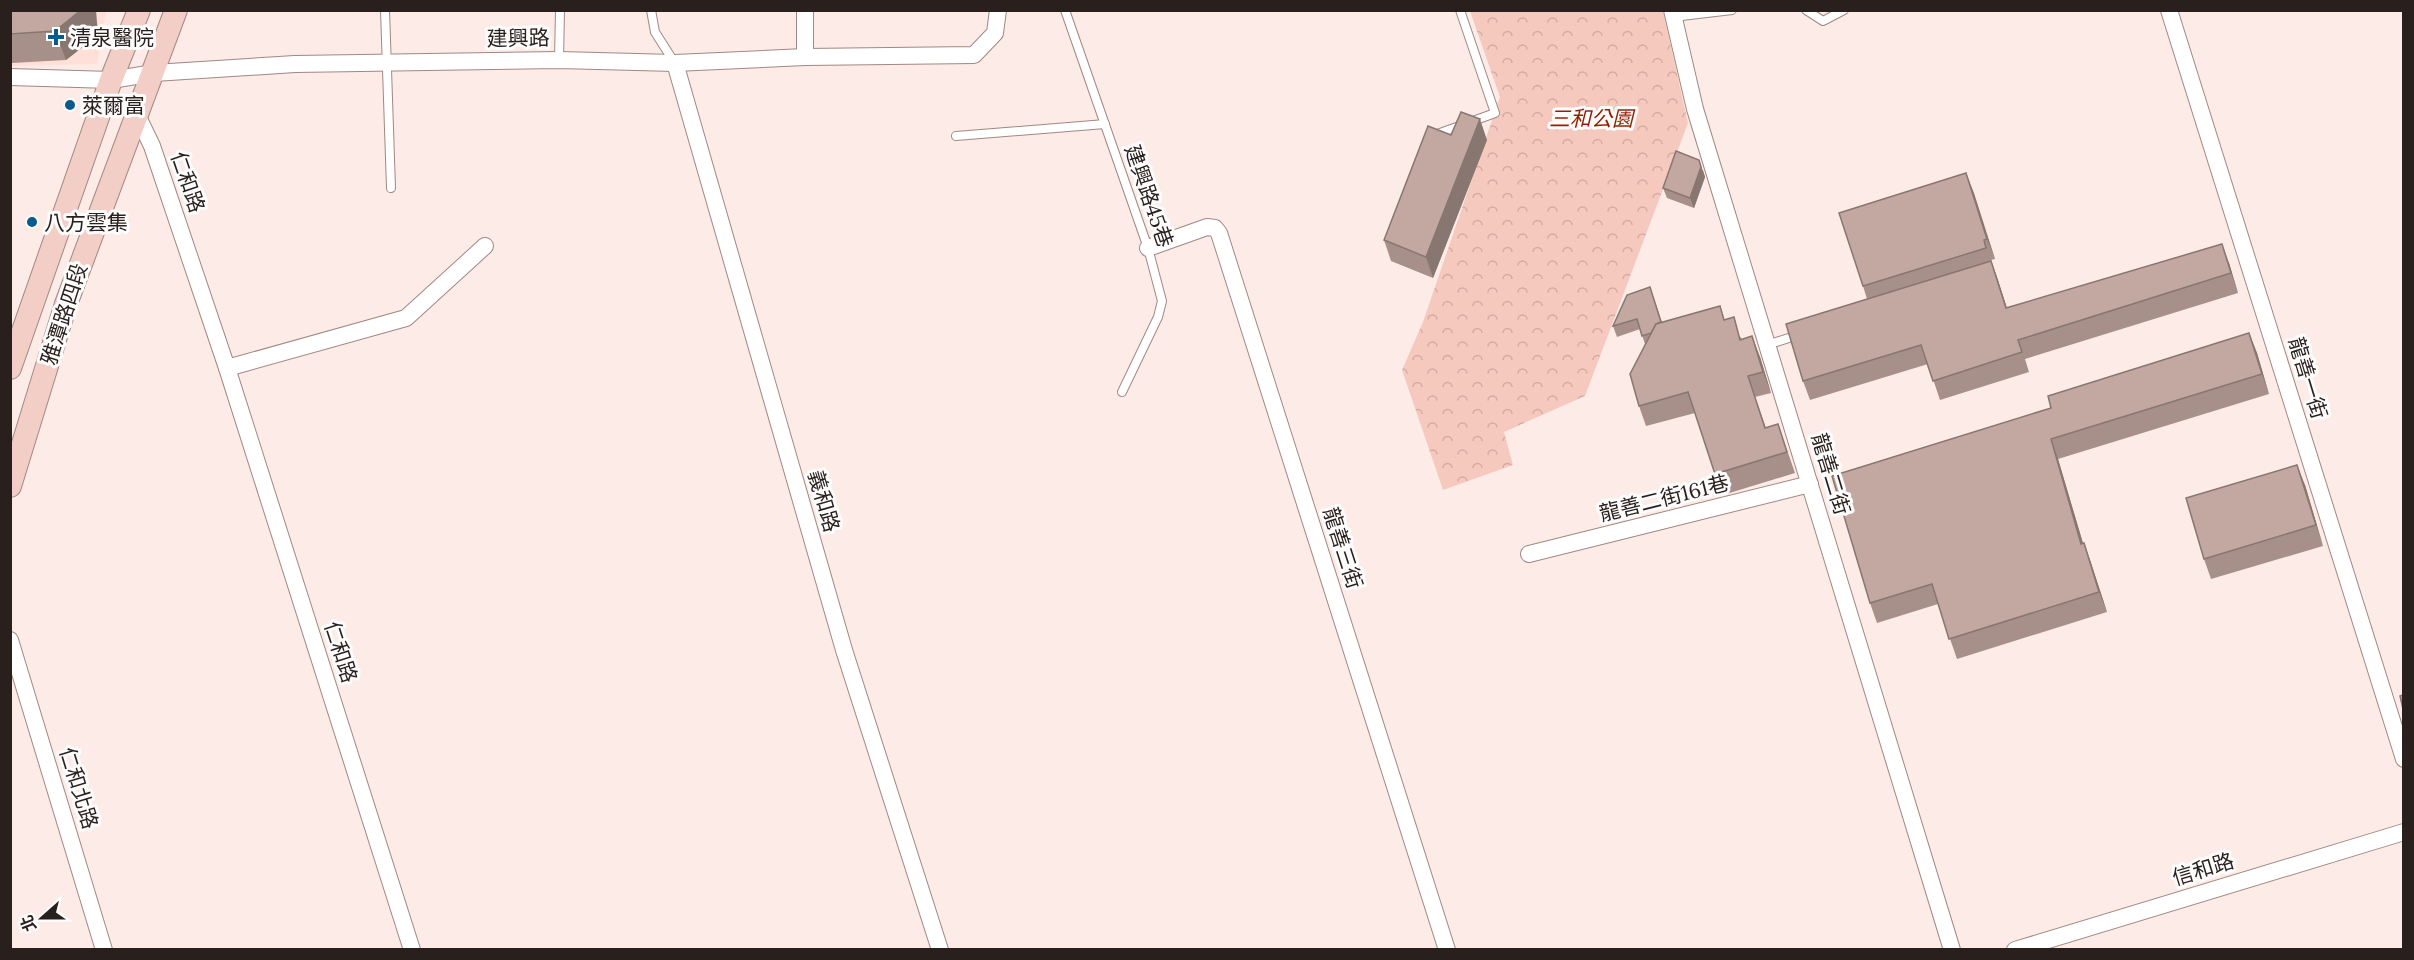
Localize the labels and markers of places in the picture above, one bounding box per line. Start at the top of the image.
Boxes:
place label: 清泉醫院 [70,24,154,51]
marker: 清泉醫院 [47,28,65,46]
place label: 萊爾富 [82,92,145,119]
marker: 萊爾富 [63,98,77,112]
place label: 八方雲集 [44,209,128,236]
marker: 八方雲集 [25,215,39,229]

